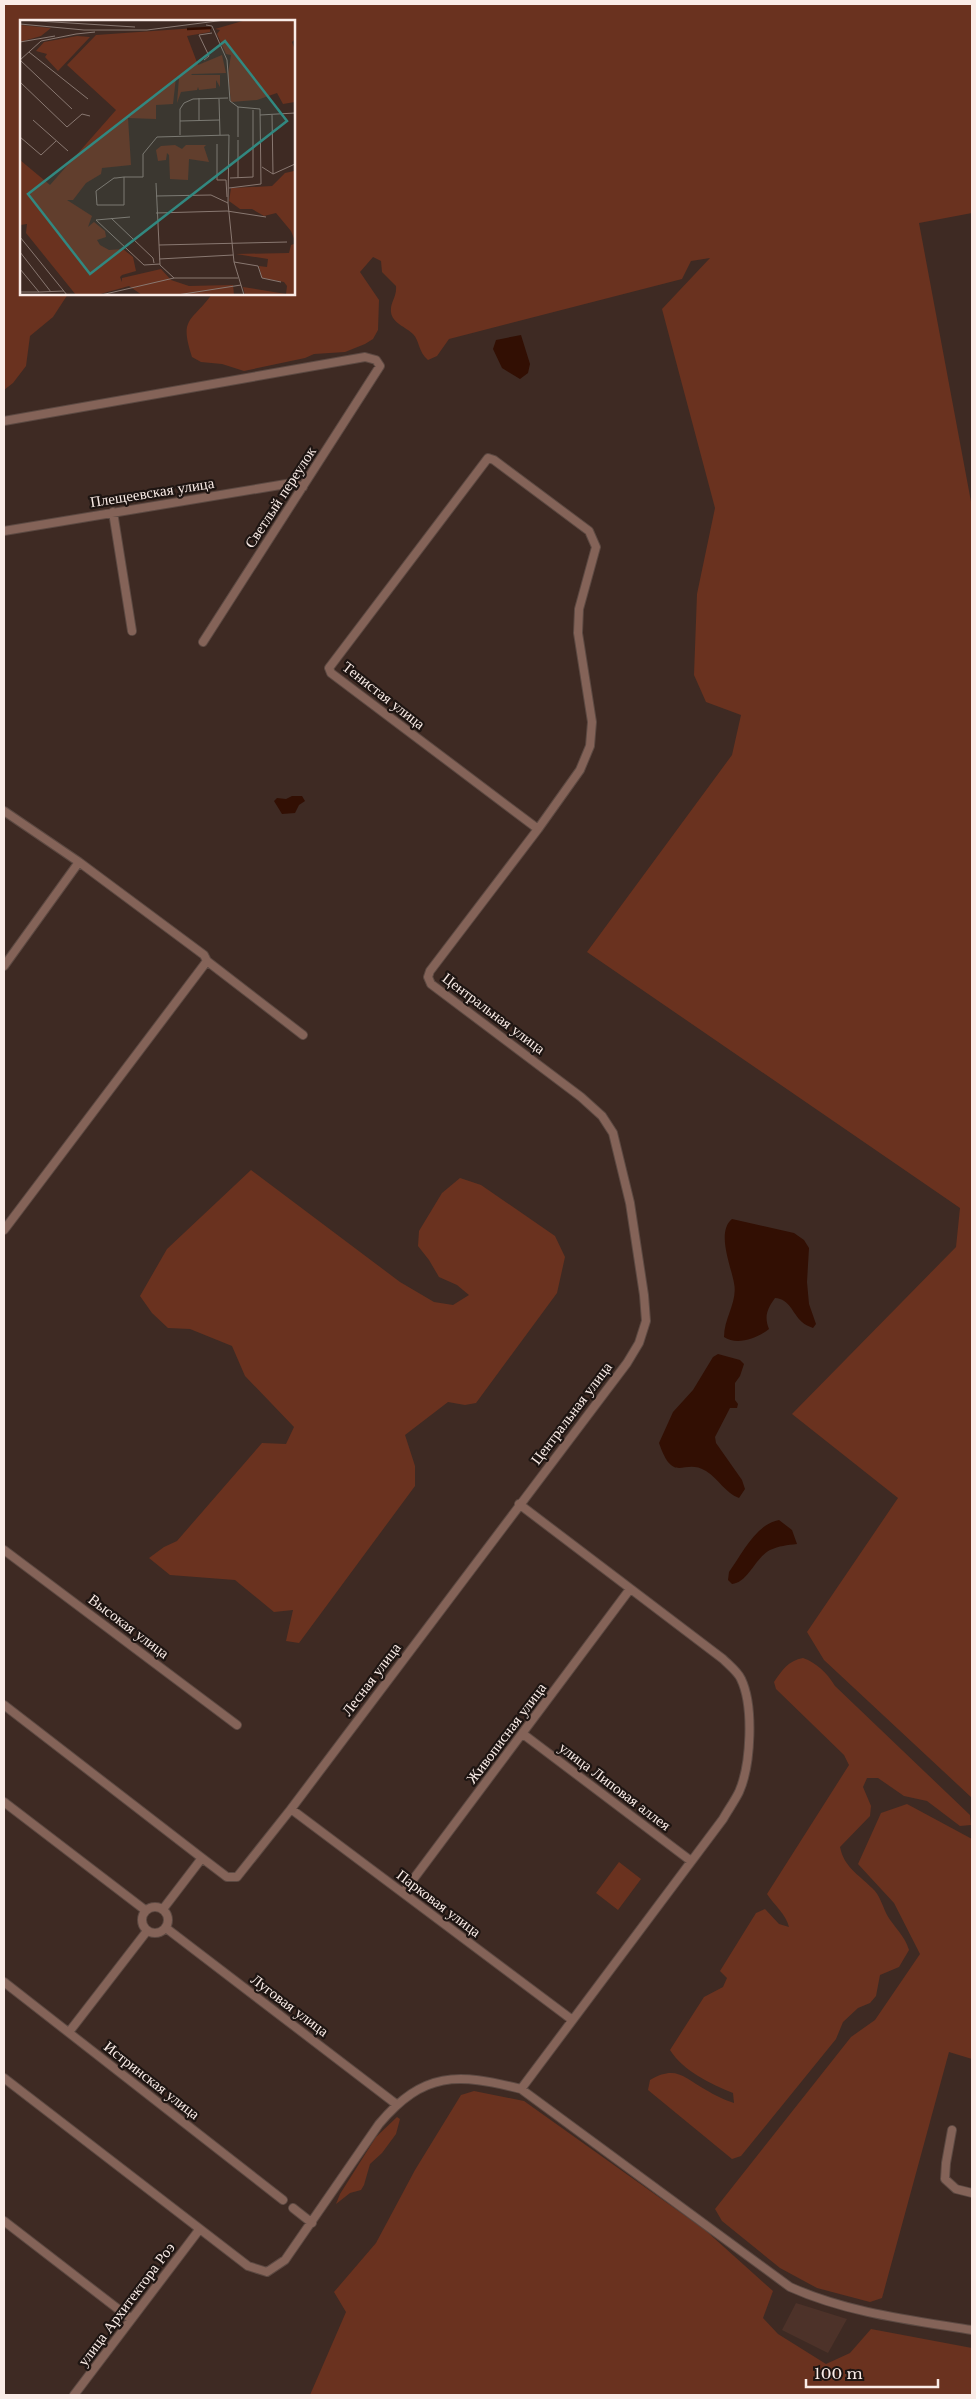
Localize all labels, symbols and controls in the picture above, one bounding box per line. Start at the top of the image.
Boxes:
inset map [20,20,295,295]
street label: Светлый переулок [240,442,320,551]
street label: Плещеевская улица [89,473,216,511]
street label: Тенистая улица [339,657,429,733]
street label: Центральная улица [439,968,549,1058]
street label: Центральная улица [526,1358,616,1468]
street label: Высокая улица [85,1589,173,1663]
street label: Лесная улица [337,1638,405,1719]
street label: Живописная улица [462,1678,550,1787]
street label: улица Липовая аллея [555,1738,675,1834]
street label: Парковая улица [393,1865,485,1941]
street label: Луговая улица [247,1970,333,2041]
street label: Истринская улица [100,2037,204,2124]
street label: улица Архитектора Роэ [73,2238,179,2370]
scale bar [806,2356,938,2388]
text: 100 m [814,2364,863,2383]

